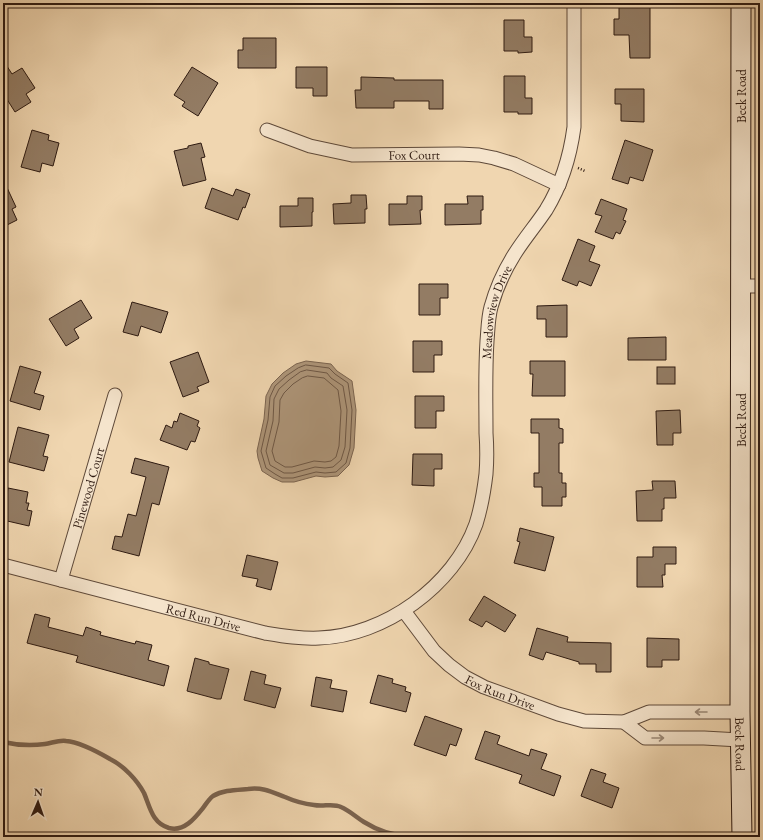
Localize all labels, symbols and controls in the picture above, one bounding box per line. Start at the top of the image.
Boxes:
street label: Beck Road [733,69,750,123]
street label: Fox Court [388,146,440,164]
street label: Meadowview Drive [478,262,516,360]
street label: Beck Road [733,393,750,447]
street label: Pinewood Court [68,445,108,531]
street label: Red Run Drive [164,600,243,635]
street label: Fox Run Drive [462,671,537,714]
one-way arrow [695,708,708,716]
street label: Beck Road [731,717,749,771]
one-way arrow [651,734,664,742]
north arrow [18,782,58,822]
text: N [34,785,43,799]

